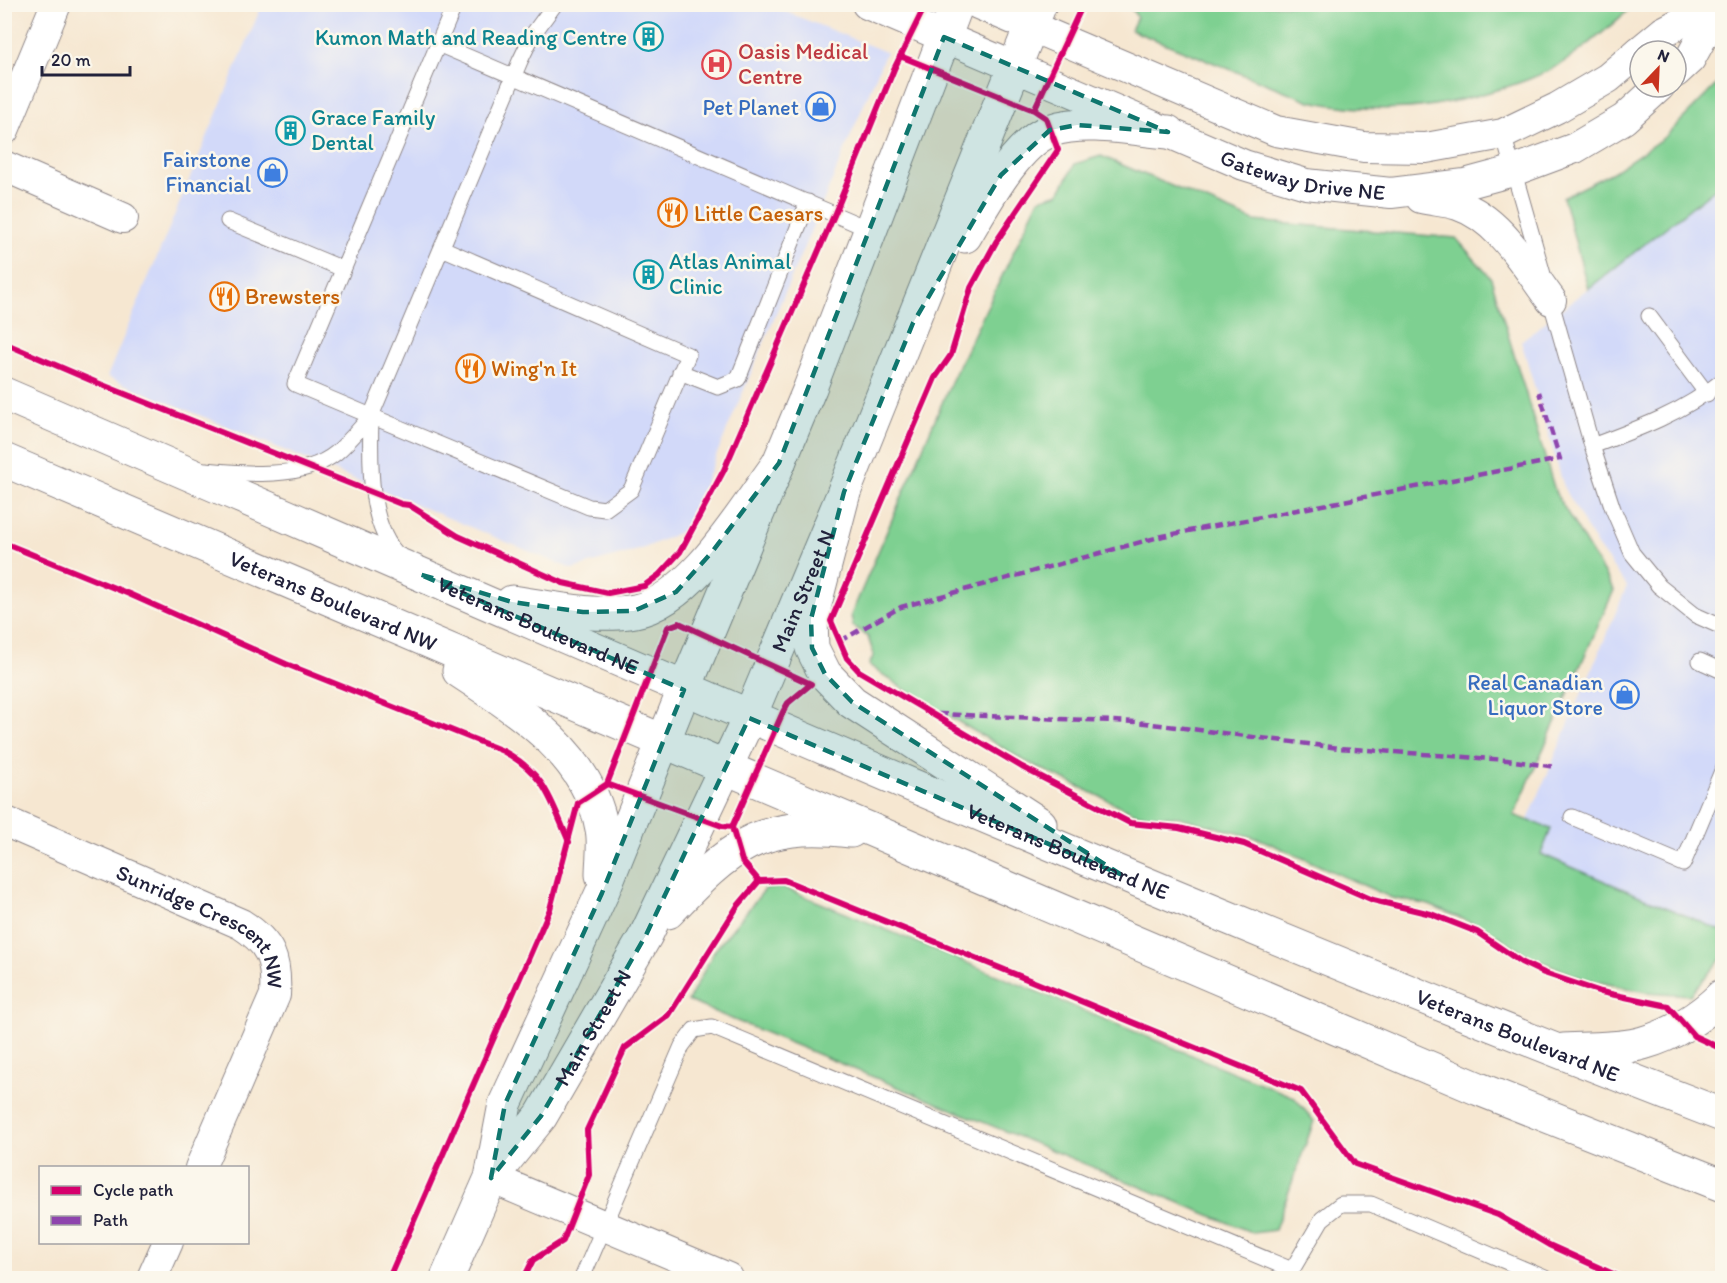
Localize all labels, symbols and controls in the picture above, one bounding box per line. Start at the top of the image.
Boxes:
building icon: Kumon Math and Reading Centre [632,21,664,53]
place label: Kumon Math and Reading Centre [315,24,627,51]
place label: Oasis Medical Centre [738,38,868,90]
scale bar [42,39,130,77]
north arrow [1628,39,1688,99]
text: N [1655,45,1672,67]
hospital icon: Oasis Medical Centre [701,48,733,80]
text: 20 m [51,49,91,71]
shop icon: Pet Planet [804,91,836,123]
place label: Pet Planet [702,94,799,121]
place label: Grace Family Dental [311,104,436,156]
building icon: Grace Family Dental [274,114,306,146]
street label: Gateway Drive NE [1216,144,1386,206]
place label: Fairstone Financial [162,146,251,198]
shop icon: Fairstone Financial [256,156,288,188]
restaurant icon: Little Caesars [657,197,689,229]
place label: Little Caesars [694,200,823,227]
place label: Atlas Animal Clinic [669,248,791,300]
building icon: Atlas Animal Clinic [632,258,664,290]
restaurant icon: Brewsters [208,280,240,312]
place label: Brewsters [245,283,340,310]
restaurant icon: Wing'n It [454,352,486,384]
place label: Wing'n It [491,355,577,382]
street label: Main Street N [765,526,841,656]
street label: Veterans Boulevard NW [225,545,441,657]
street label: Veterans Boulevard NE [433,570,643,681]
place label: Real Canadian Liquor Store [1467,669,1604,721]
shop icon: Real Canadian Liquor Store [1608,679,1640,711]
street label: Veterans Boulevard NE [963,797,1173,906]
street label: Sunridge Crescent NW [112,858,289,989]
street label: Main Street N [548,965,637,1091]
street label: Veterans Boulevard NE [1412,983,1623,1088]
legend [39,1166,249,1244]
text: Cycle path [93,1179,174,1201]
text: Path [93,1209,128,1231]

